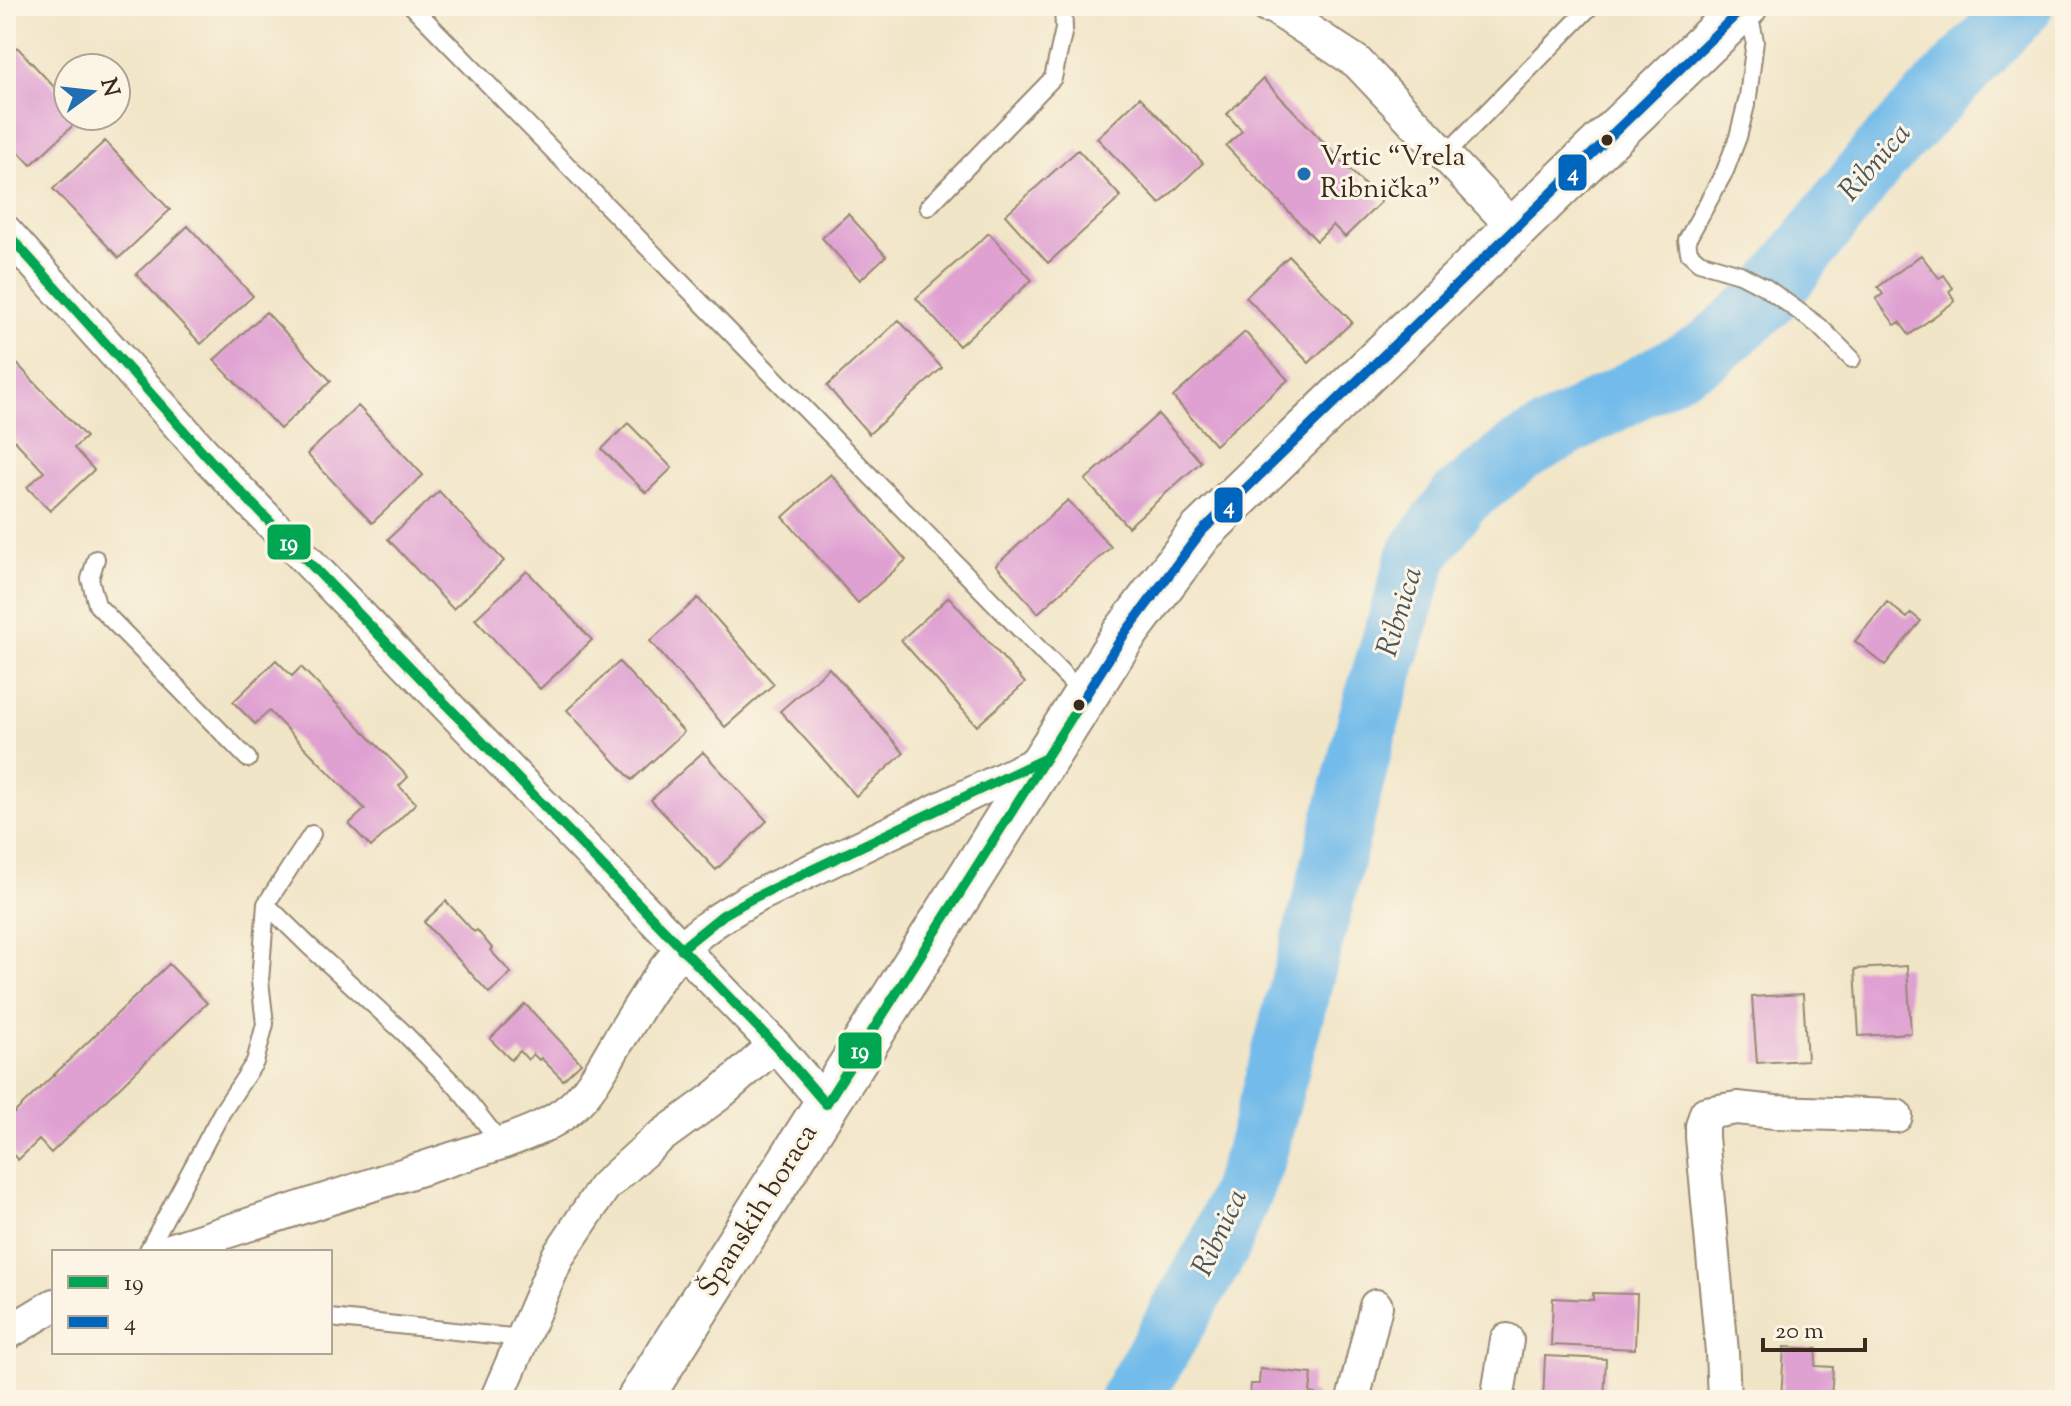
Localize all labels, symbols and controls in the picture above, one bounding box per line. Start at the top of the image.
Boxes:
north arrow [52,52,132,132]
text: N [91,75,126,101]
water label: Ribnica [1830,114,1922,212]
unlabelled marker [1599,132,1615,148]
place label: Vrtic “Vrela Ribnička” [1320,138,1465,210]
line badge: 4 [1557,153,1588,192]
text: 4 [1566,159,1579,191]
marker: Vrtic “Vrela Ribnička” [1295,165,1313,183]
line badge: 4 [1213,486,1244,524]
text: 4 [1222,492,1235,524]
line badge: 19 [266,523,312,561]
text: 19 [280,529,298,561]
water label: Ribnica [1367,562,1435,662]
unlabelled marker [1071,697,1087,713]
line badge: 19 [837,1031,883,1070]
text: 19 [851,1037,869,1069]
street label: Španskih boraca [690,1117,828,1305]
water label: Ribnica [1182,1182,1260,1284]
legend [52,1250,332,1354]
text: 19 [124,1267,144,1301]
scale bar [1763,1302,1865,1352]
text: 4 [124,1307,136,1341]
text: 20 m [1775,1315,1824,1349]

